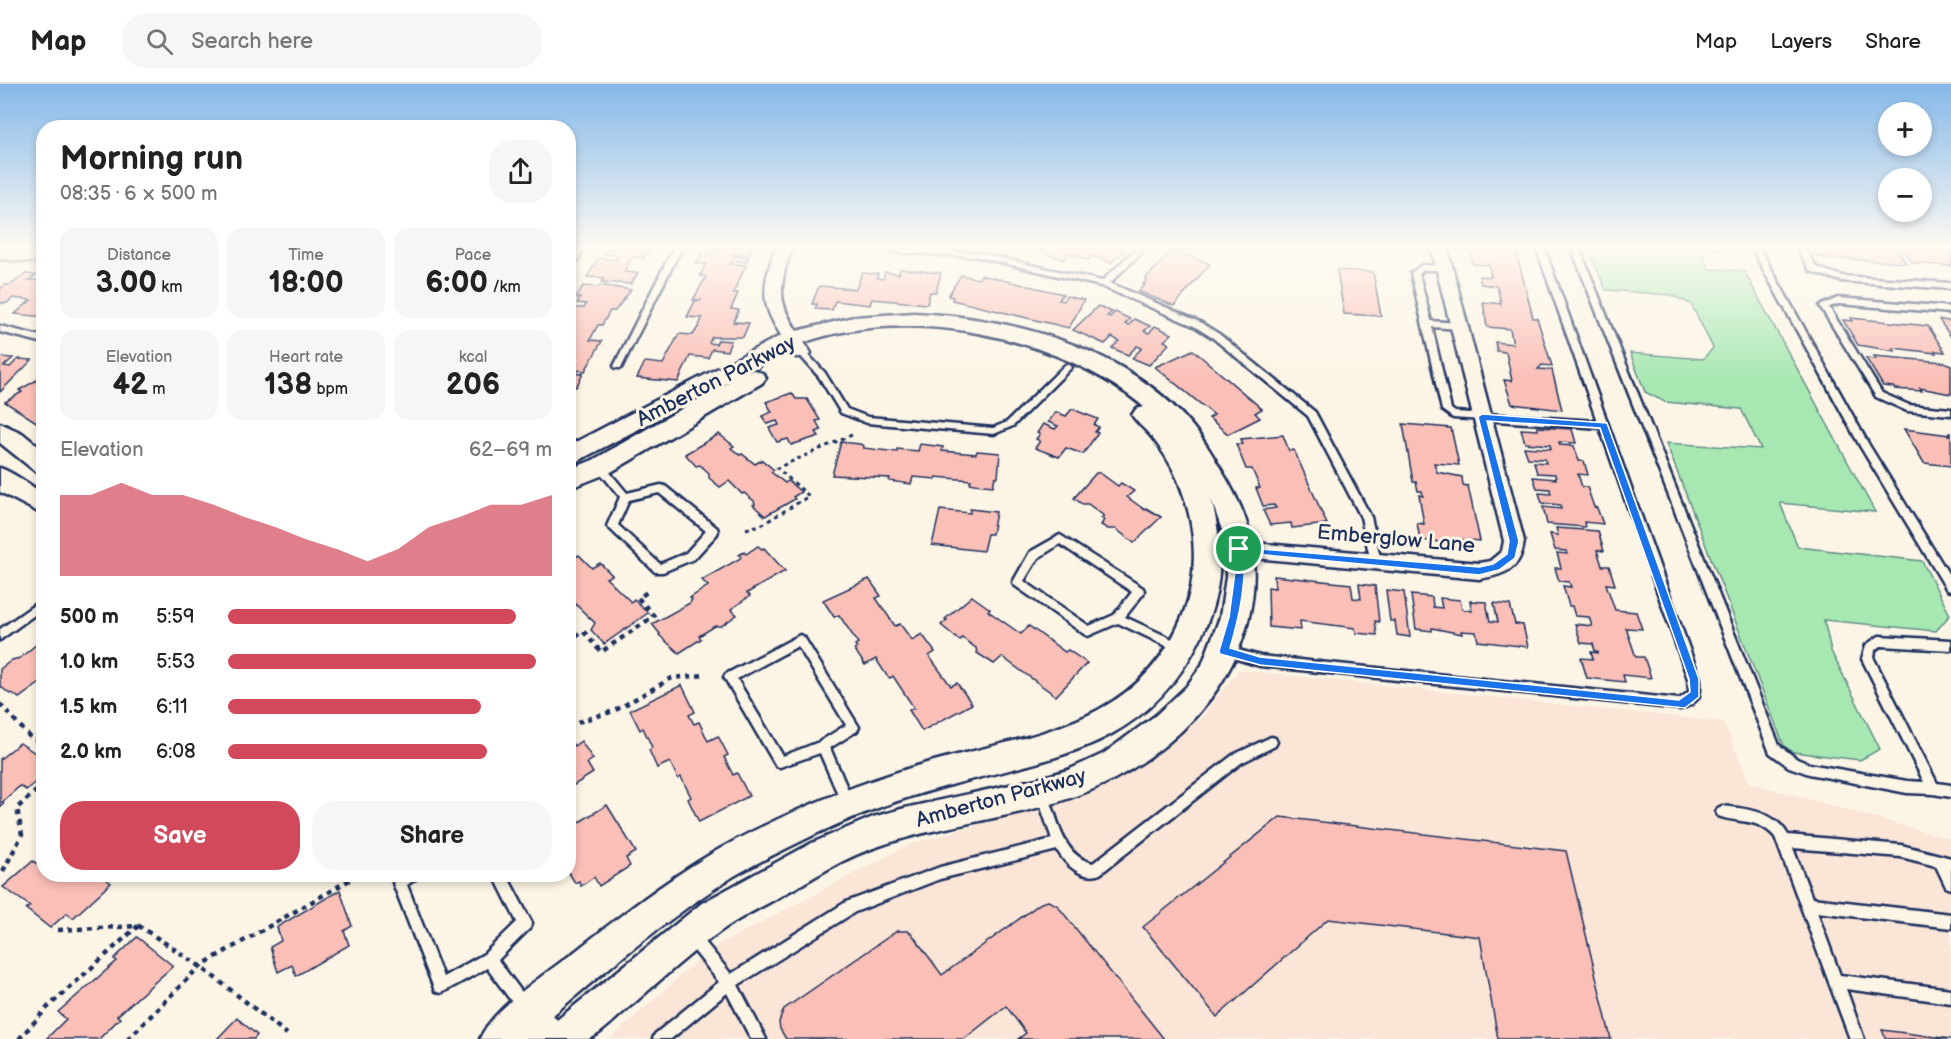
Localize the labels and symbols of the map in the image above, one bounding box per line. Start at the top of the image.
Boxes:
street label: Amberton Parkway [632,330,800,432]
street label: Emberglow Lane [1316,520,1476,558]
pin [1213,523,1264,574]
street label: Amberton Parkway [913,763,1089,833]

